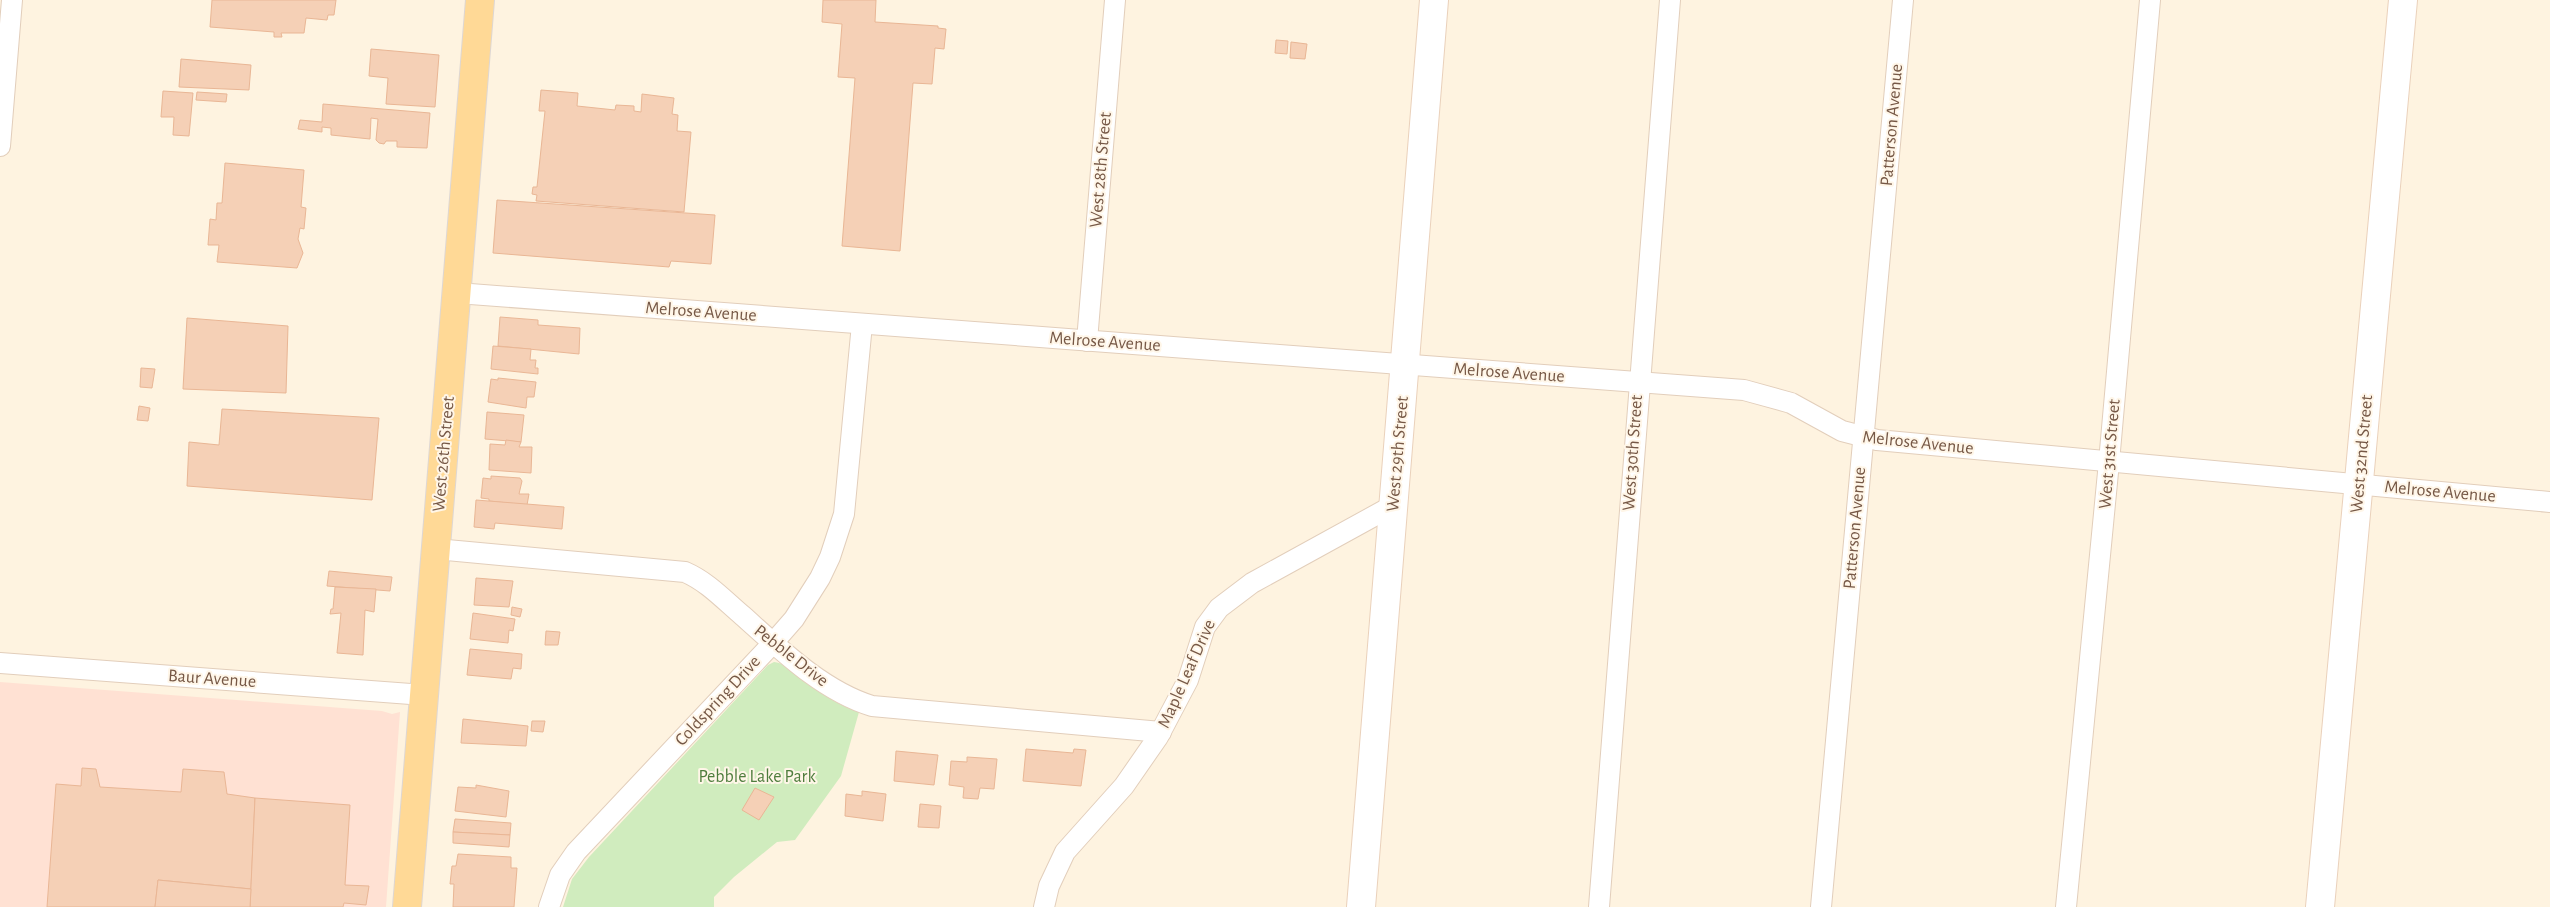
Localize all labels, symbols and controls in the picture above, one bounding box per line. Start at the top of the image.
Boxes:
street label: Patterson Avenue [1878,63,1906,187]
street label: West 28th Street [1087,111,1115,229]
street label: Melrose Avenue [645,299,757,325]
street label: Melrose Avenue [1049,329,1161,355]
street label: Melrose Avenue [1453,360,1565,386]
street label: West 30th Street [1620,394,1646,512]
street label: West 32nd Street [2348,394,2376,514]
street label: West 26th Street [430,395,458,513]
street label: West 29th Street [1384,395,1412,513]
street label: West 31st Street [2096,398,2124,510]
street label: Melrose Avenue [1862,428,1974,458]
street label: Patterson Avenue [1841,466,1869,590]
street label: Melrose Avenue [2384,478,2496,506]
street label: Maple Leaf Drive [1155,617,1219,731]
street label: Pebble Drive [751,622,831,690]
street label: Coldspring Drive [672,652,764,750]
street label: Baur Avenue [167,667,257,691]
park label: Pebble Lake Park [698,768,816,786]

